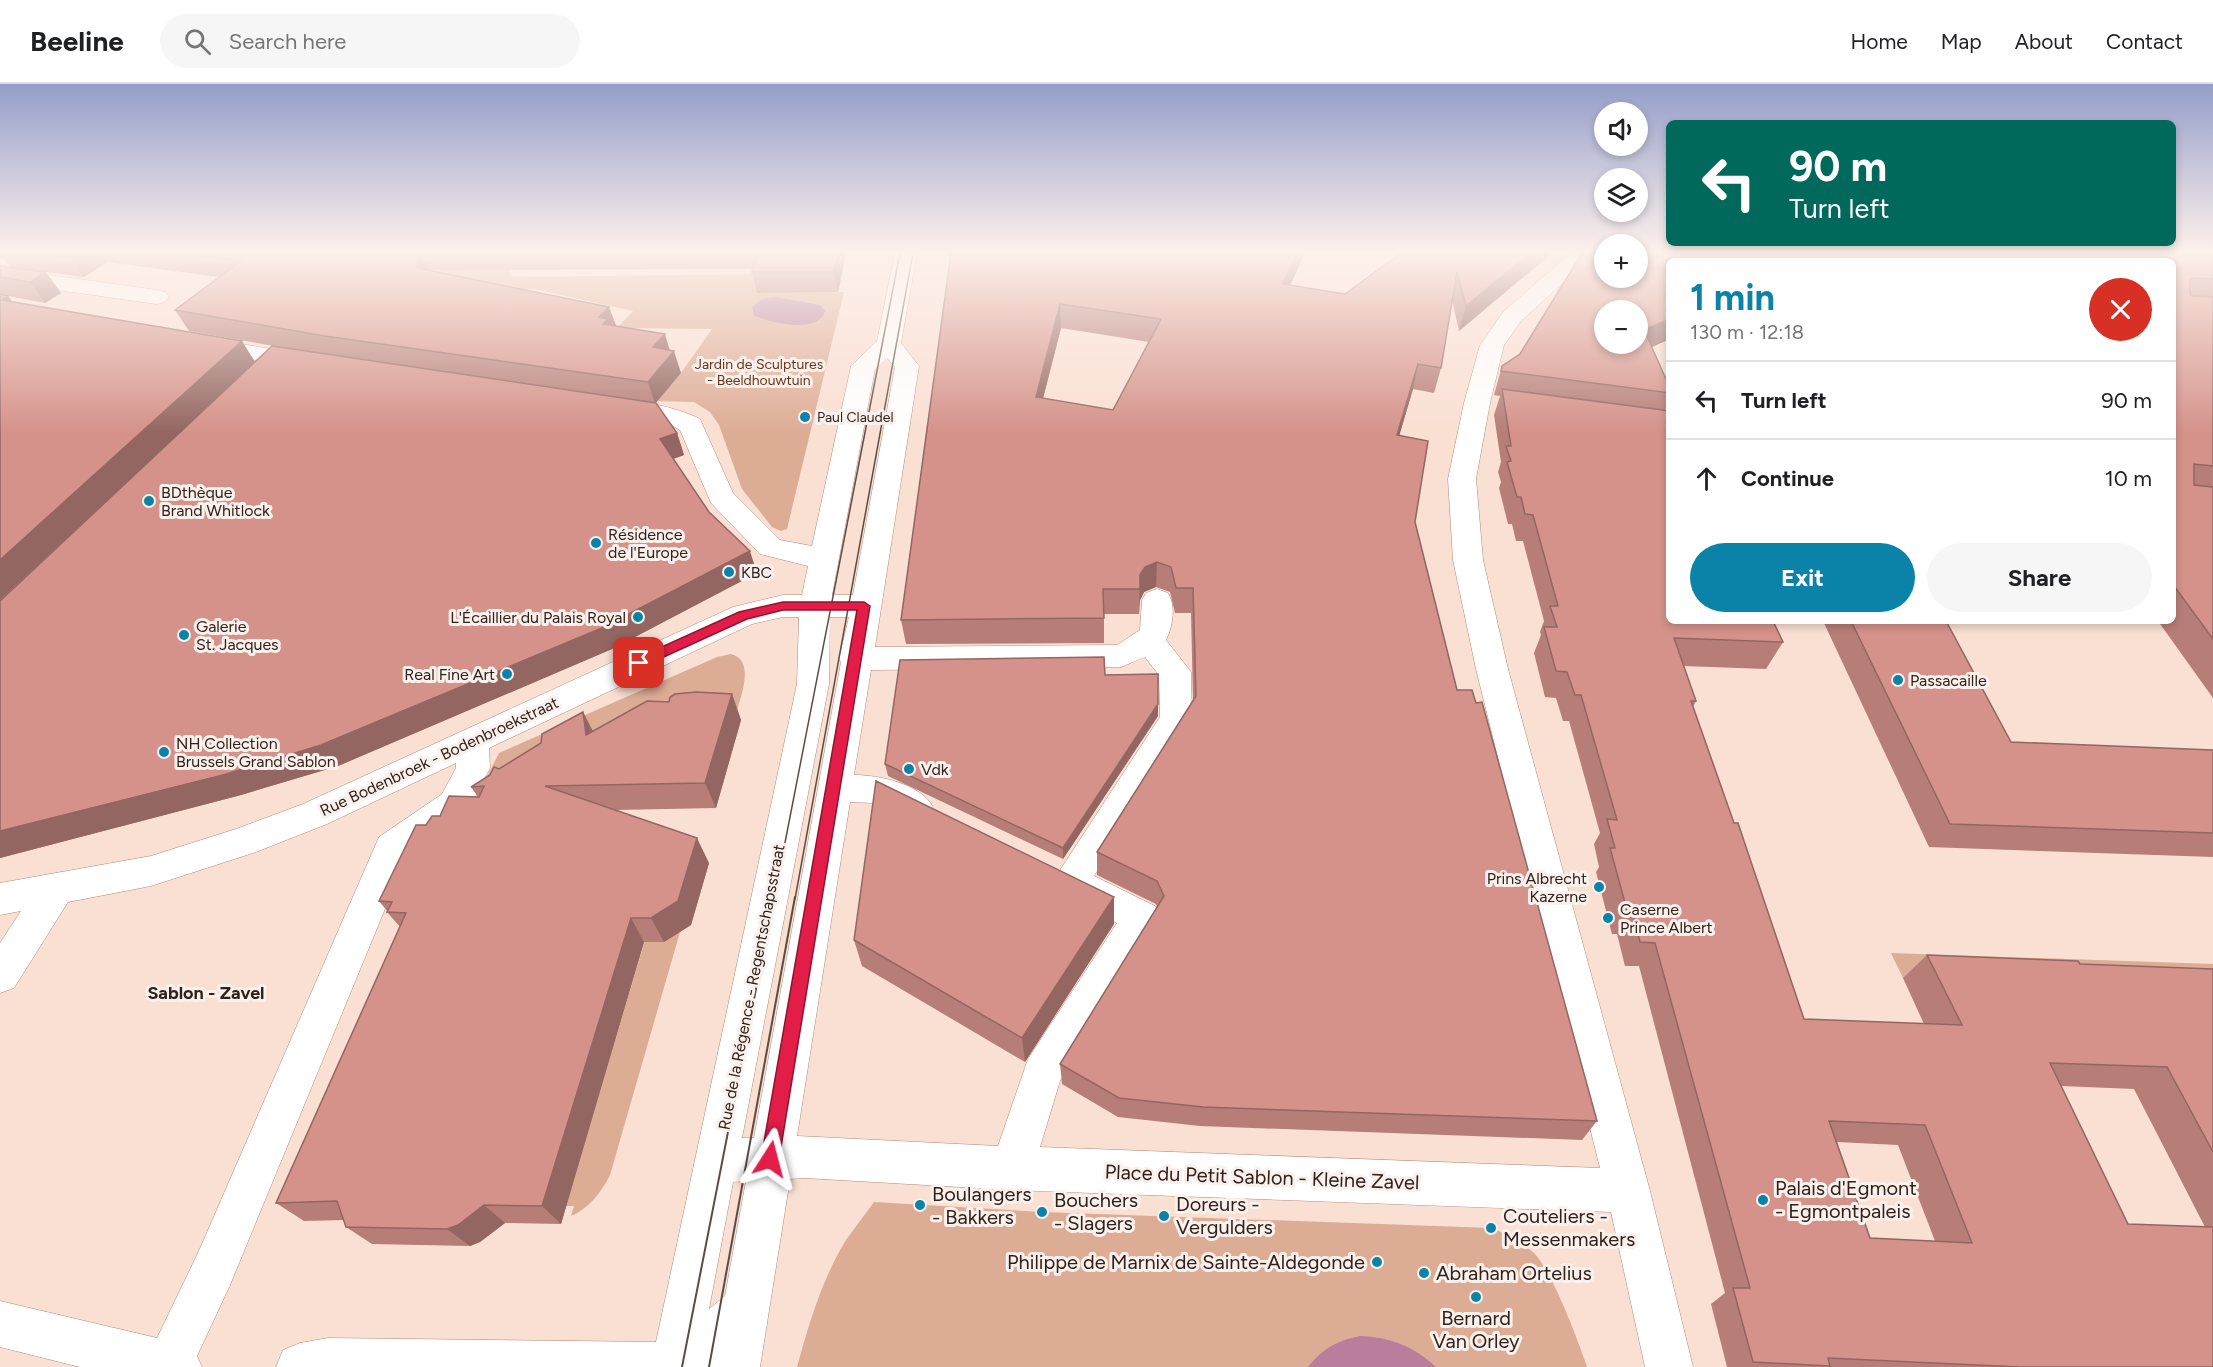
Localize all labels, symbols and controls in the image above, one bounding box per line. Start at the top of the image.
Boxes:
search box [160,14,580,68]
text: Beeline [30,24,124,58]
icon: search [181,25,214,58]
text: Search here [229,28,346,55]
text: Home [1851,29,1908,54]
text: Map [1941,29,1982,54]
text: About [2015,29,2073,54]
text: Contact [2106,29,2183,54]
map controls [1594,102,1648,354]
button: sound [1594,102,1648,156]
text: 90 m [1789,141,1887,192]
icon: left [1690,144,1768,222]
button: layers [1594,168,1648,222]
text: Turn left [1789,192,1889,225]
button: + [1594,234,1648,288]
text: 1 min [1690,276,1775,319]
button: close [2089,278,2152,341]
button: − [1594,300,1648,354]
text: 130 m · 12:18 [1690,320,1804,344]
park label: Jardin de Sculptures - Beeldhouwtuin [695,356,823,389]
icon: left [1690,384,1723,417]
text: Turn left [1741,387,1827,414]
text: 90 m [2101,387,2152,414]
place label: Paul Claudel [817,409,894,426]
marker: Paul Claudel [798,410,812,424]
icon: ahead [1690,462,1723,495]
text: Continue [1741,465,1834,492]
text: 10 m [2105,465,2152,492]
place label: BDthèque Brand Whitlock [161,483,270,520]
marker: BDthèque Brand Whitlock [142,494,156,508]
place label: Résidence de l'Europe [608,525,688,562]
marker: Résidence de l'Europe [589,536,603,550]
button: Exit [1690,543,1915,612]
button: Share [1927,543,2152,612]
place label: KBC [741,563,772,582]
marker: KBC [722,565,736,579]
place label: L'Écaillier du Palais Royal [450,608,626,627]
marker: L'Écaillier du Palais Royal [631,610,645,624]
place label: Galerie St. Jacques [196,617,279,654]
marker: Galerie St. Jacques [177,628,191,642]
pin [613,637,664,688]
icon: arrive [622,646,655,679]
place label: Real Fine Art [404,665,495,684]
marker: Real Fine Art [500,667,514,681]
place label: Passacaille [1910,671,1987,690]
marker: Passacaille [1891,673,1905,687]
street label: Rue Bodenbroek - Bodenbroekstraat [317,693,561,820]
place label: NH Collection Brussels Grand Sablon [176,734,336,771]
marker: NH Collection Brussels Grand Sablon [157,745,171,759]
place label: Vdk [921,760,949,779]
marker: Vdk [902,762,916,776]
street label: Rue de la Régence - Regentschapsstraat [714,843,789,1131]
place label: Prins Albrecht Kazerne [1487,869,1587,906]
marker: Prins Albrecht Kazerne [1592,880,1606,894]
place label: Caserne Prince Albert [1620,900,1713,937]
marker: Caserne Prince Albert [1601,911,1615,925]
district label: Sablon - Zavel [147,982,265,1004]
position arrow [738,1127,802,1191]
street label: Place du Petit Sablon - Kleine Zavel [1104,1160,1420,1194]
place label: Palais d'Egmont - Egmontpaleis [1775,1176,1917,1223]
place label: Boulangers - Bakkers [932,1182,1031,1229]
place label: Bouchers - Slagers [1054,1188,1138,1235]
place label: Doreurs - Vergulders [1176,1192,1273,1239]
marker: Palais d'Egmont - Egmontpaleis [1756,1193,1770,1207]
marker: Boulangers - Bakkers [913,1198,927,1212]
place label: Couteliers - Messenmakers [1503,1204,1635,1251]
marker: Bouchers - Slagers [1035,1205,1049,1219]
marker: Doreurs - Vergulders [1157,1209,1171,1223]
marker: Couteliers - Messenmakers [1484,1221,1498,1235]
place label: Philippe de Marnix de Sainte-Aldegonde [1007,1250,1365,1274]
marker: Philippe de Marnix de Sainte-Aldegonde [1370,1255,1384,1269]
place label: Abraham Ortelius [1436,1261,1592,1285]
marker: Abraham Ortelius [1417,1266,1431,1280]
marker: Bernard Van Orley [1469,1290,1483,1304]
place label: Bernard Van Orley [1432,1306,1520,1353]

